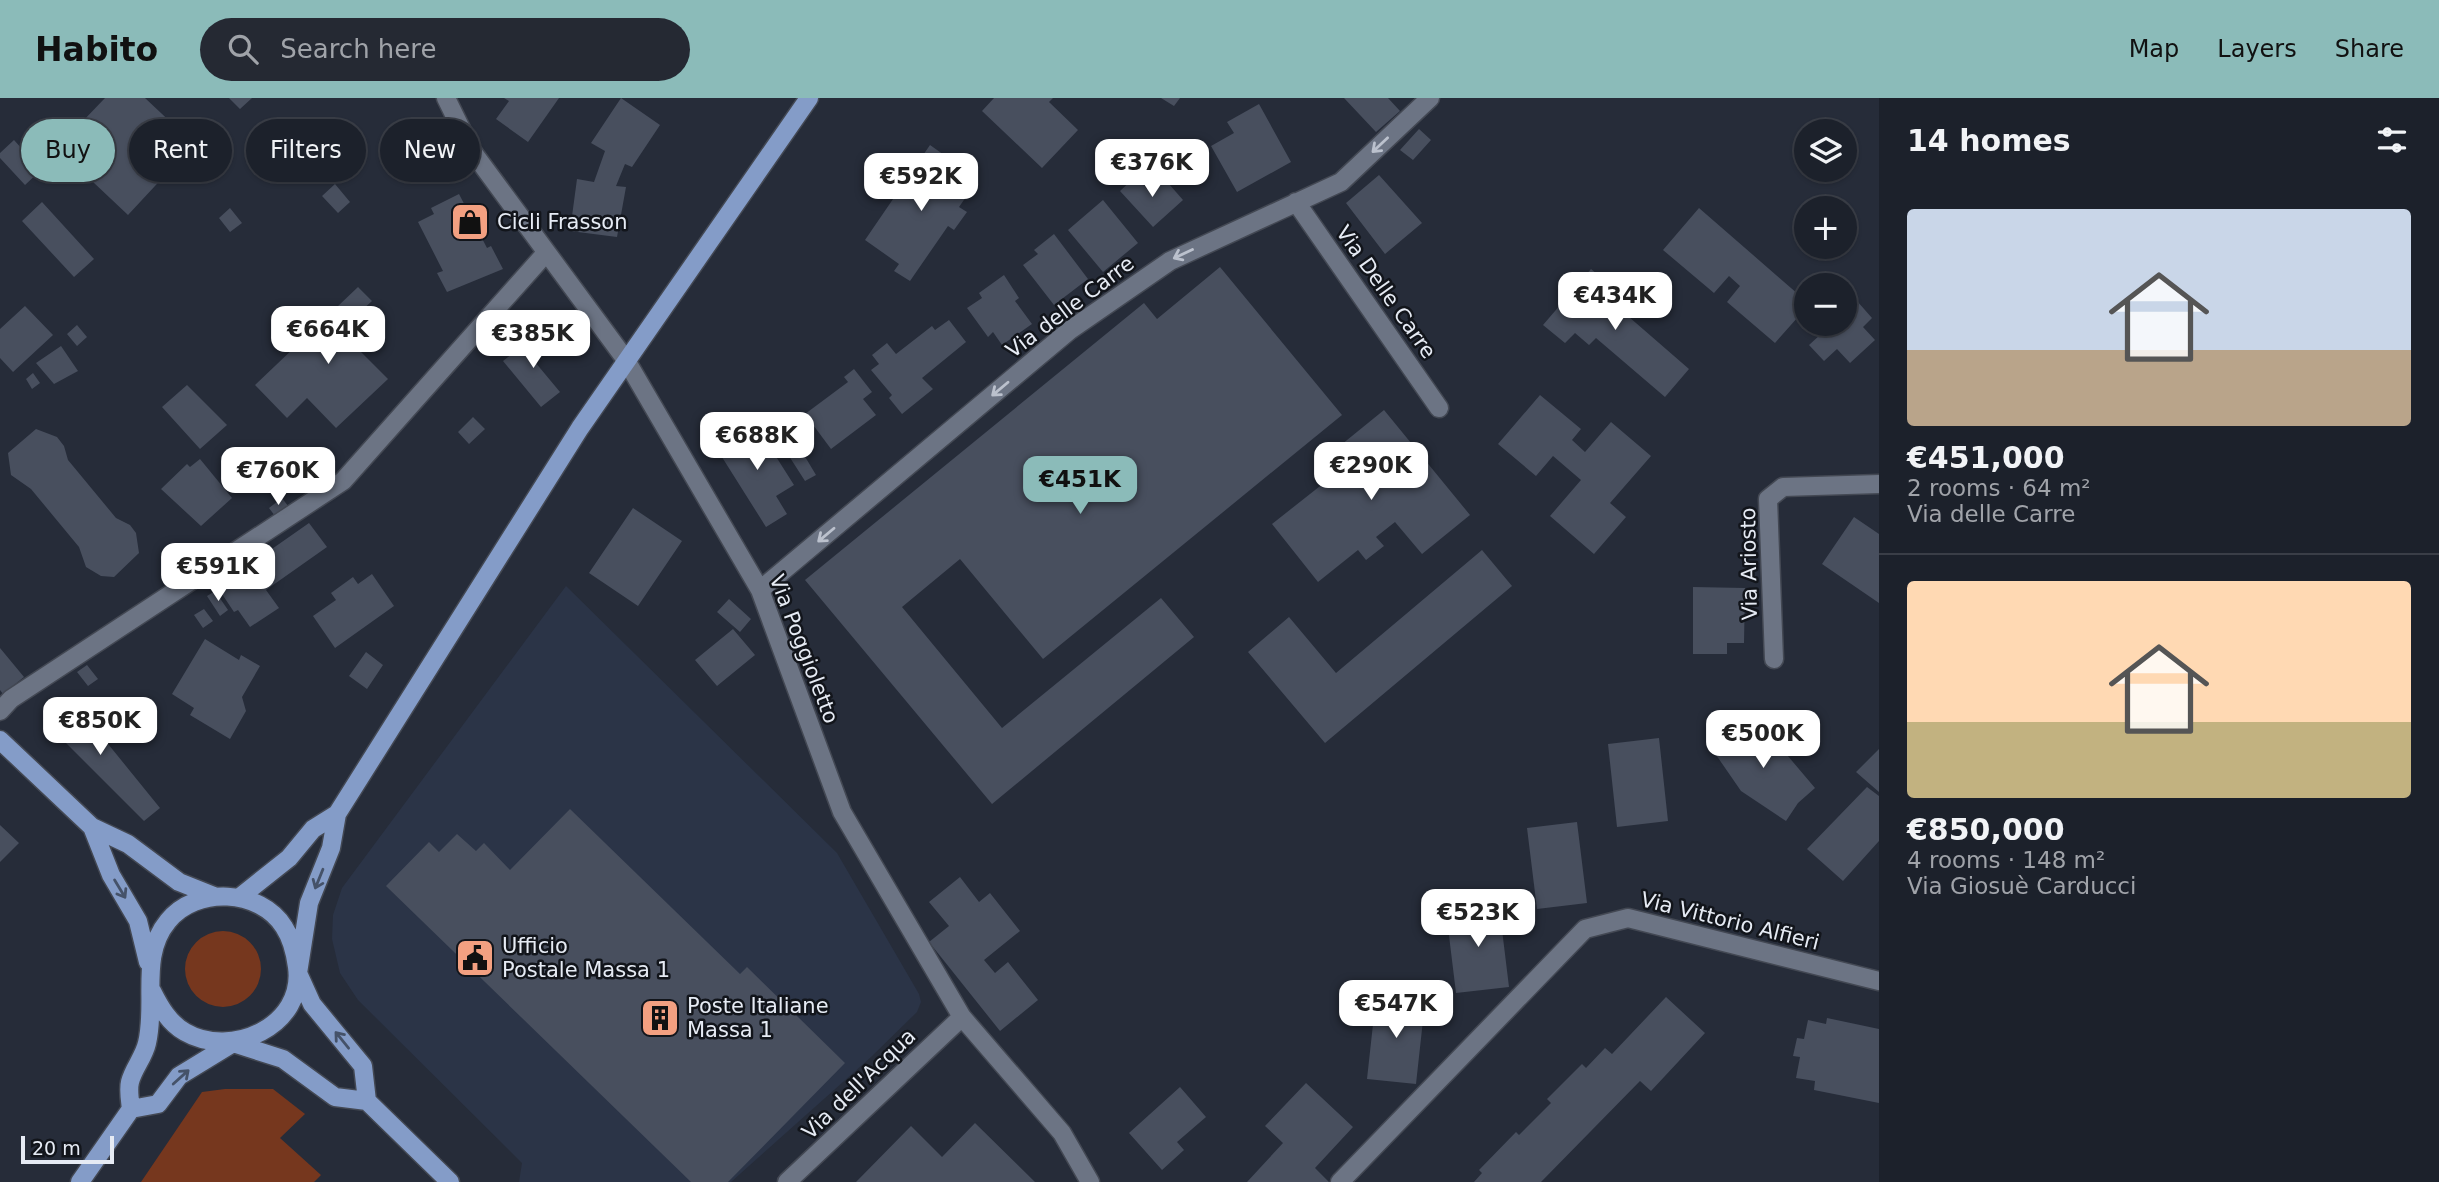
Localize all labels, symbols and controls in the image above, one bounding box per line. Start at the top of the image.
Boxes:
search box [200,18,690,81]
text: Habito [35,30,158,69]
icon: search [224,30,262,68]
text: Search here [280,34,436,64]
text: Map [2129,35,2179,63]
text: Layers [2217,35,2297,63]
text: Share [2335,35,2404,63]
chip: Buy [21,119,115,182]
chip: Rent [129,119,232,182]
chip: Filters [246,119,366,182]
chip: New [380,119,480,182]
map controls [1794,119,1857,336]
button: layers [1794,119,1857,182]
icon: filters [2373,121,2411,159]
text: 14 homes [1907,123,2071,158]
one-way arrow [1371,137,1389,153]
pin: €376K [1103,140,1201,199]
text: €376K [1111,149,1193,175]
pin: €592K [872,153,970,213]
text: €592K [880,163,962,189]
button: + [1794,196,1857,259]
shop icon: Cicli Frasson [449,201,491,243]
place label: Cicli Frasson [497,210,627,234]
street label: Via Delle Carre [1331,221,1441,363]
one-way arrow [1173,248,1194,262]
street label: Via delle Carre [1001,251,1139,363]
icon: home [2096,254,2222,380]
pin: €434K [1566,272,1664,332]
button: − [1794,273,1857,336]
text: €434K [1574,282,1656,308]
pin: €664K [279,306,377,366]
pin: €385K [484,310,582,370]
text: €664K [287,316,369,342]
text: €385K [492,320,574,346]
one-way arrow [992,381,1010,397]
pin: €688K [708,412,806,472]
text: €688K [716,422,798,448]
text: €451,000 [1907,440,2065,475]
pin: €290K [1322,442,1420,502]
pin: €760K [229,448,327,507]
text: €290K [1330,452,1412,478]
pin: €451K [1031,456,1129,516]
text: €760K [237,457,319,483]
text: €451K [1039,466,1121,492]
text: 2 rooms · 64 m² [1907,475,2091,501]
text: Via delle Carre [1907,501,2075,527]
street label: Via Ariosto [1736,507,1762,621]
one-way arrow [817,527,835,543]
pin: €591K [169,544,267,603]
text: €591K [177,553,259,579]
street label: Via Poggioletto [765,571,843,727]
icon: home [2096,626,2222,752]
pin: €850K [51,698,149,757]
text: €850K [59,707,141,733]
pin: €500K [1714,710,1812,770]
text: €500K [1722,720,1804,746]
text: €850,000 [1907,812,2065,847]
text: 4 rooms · 148 m² [1907,847,2105,873]
one-way arrow [311,868,324,890]
text: Via Giosuè Carducci [1907,873,2136,899]
one-way arrow [114,879,128,899]
street label: Via Vittorio Alfieri [1638,887,1822,955]
pin: €523K [1429,890,1527,949]
text: €523K [1437,899,1519,925]
place label: Ufficio Postale Massa 1 [502,934,670,982]
public building icon: Ufficio Postale Massa 1 [454,937,496,979]
pin: €547K [1347,981,1445,1040]
text: €547K [1355,990,1437,1016]
place label: Poste Italiane Massa 1 [687,994,829,1042]
building icon: Poste Italiane Massa 1 [639,997,681,1039]
street label: Via dell'Acqua [797,1024,921,1144]
one-way arrow [334,1032,350,1050]
one-way arrow [172,1069,190,1085]
scale bar [21,1133,114,1165]
text: 20 m [32,1137,81,1159]

